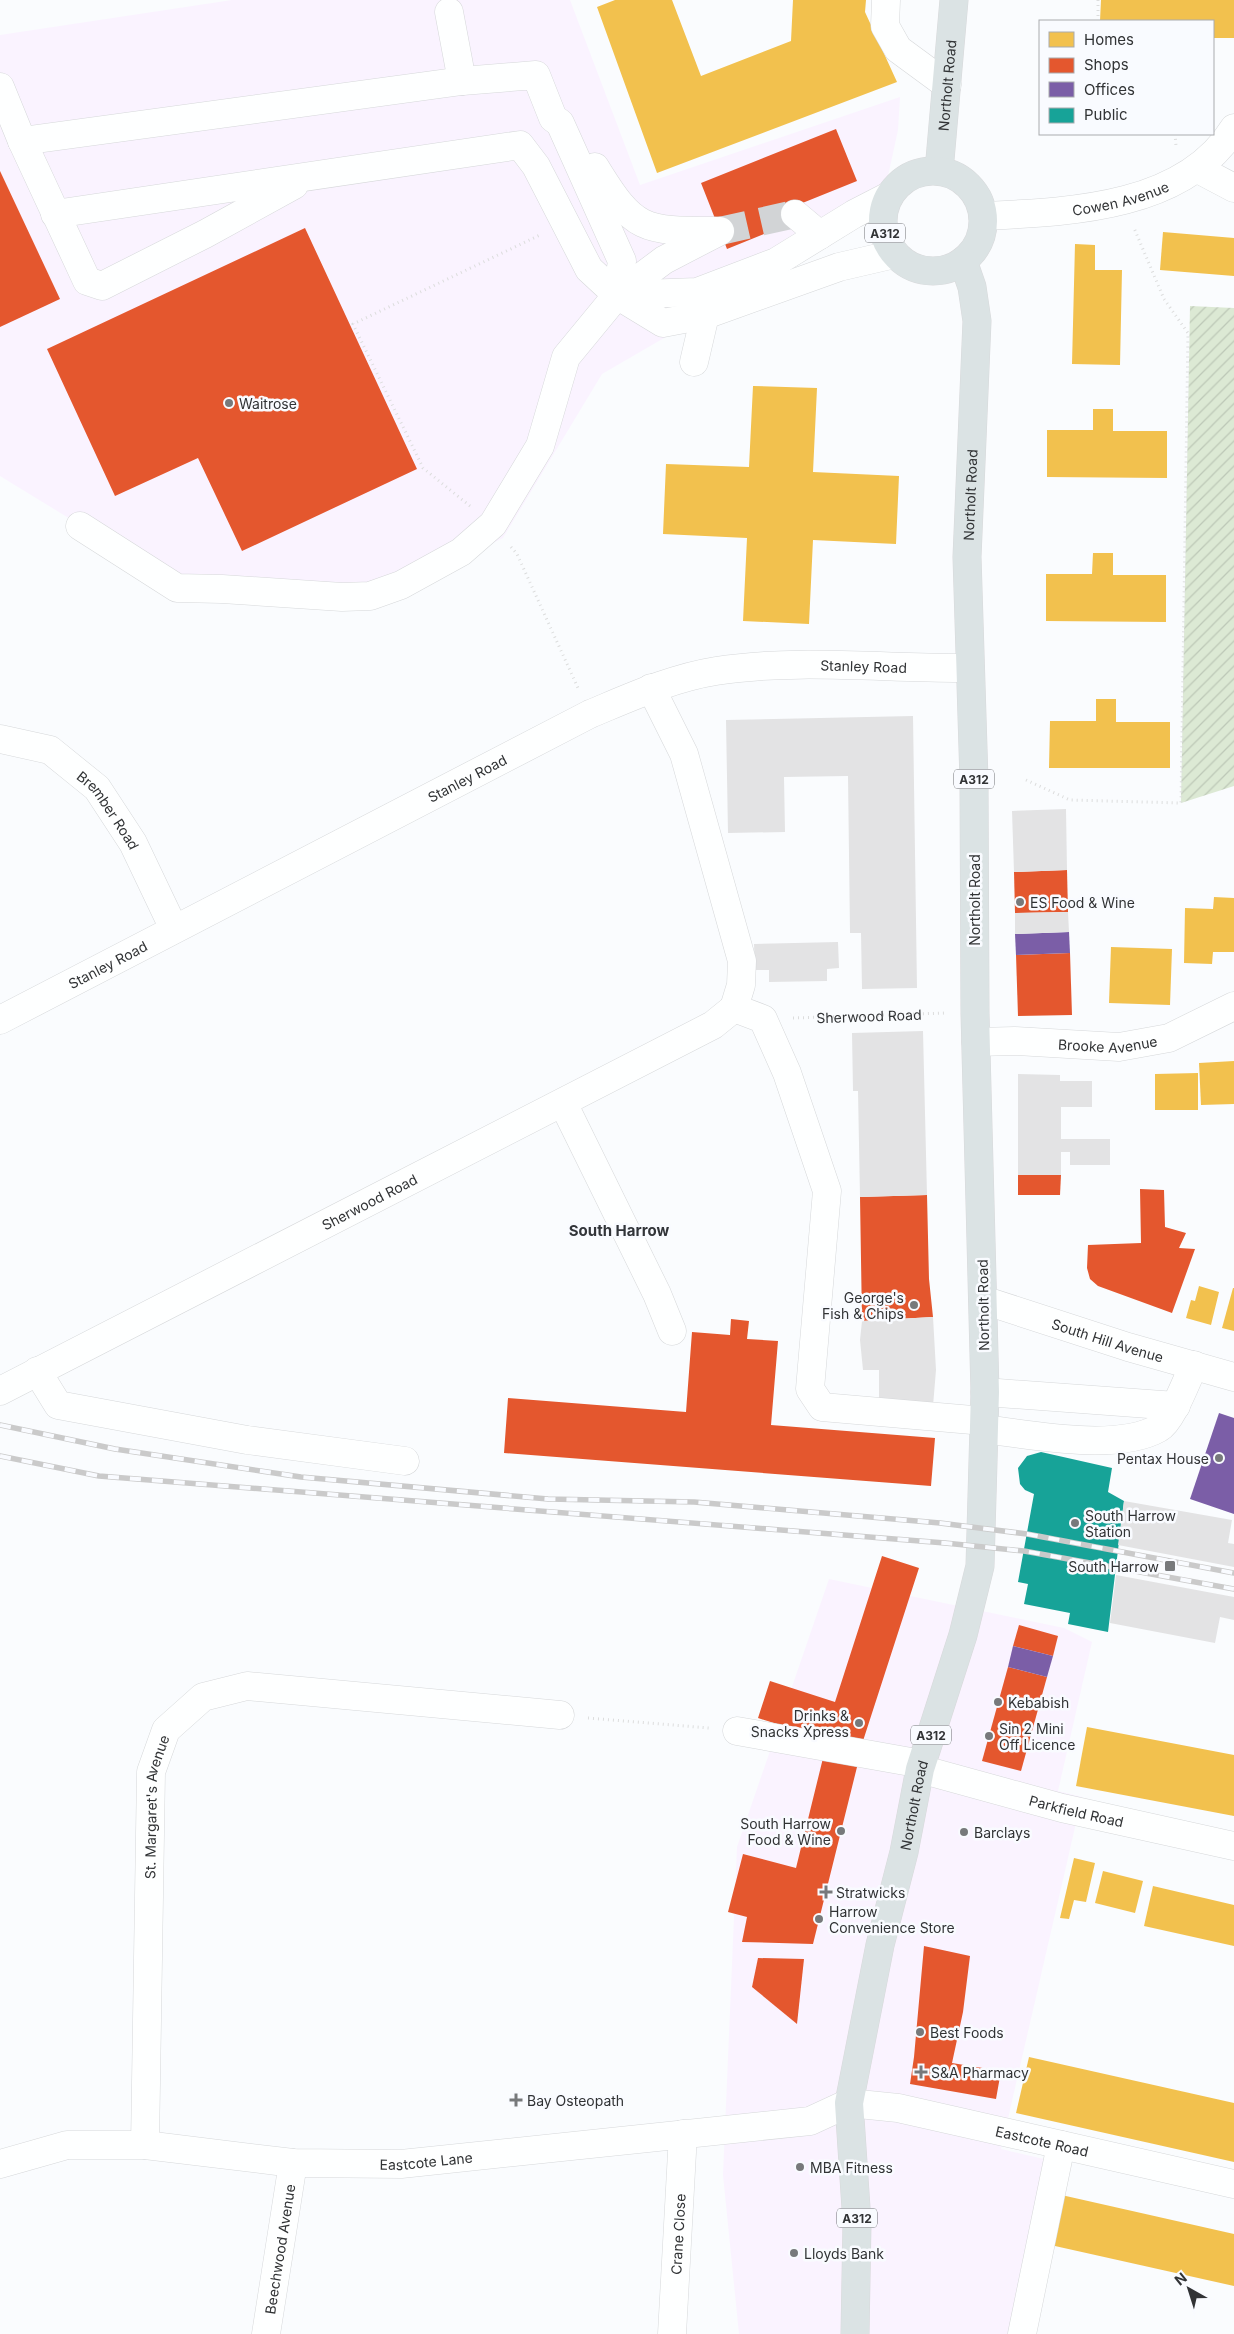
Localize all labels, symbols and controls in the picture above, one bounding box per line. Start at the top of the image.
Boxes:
legend [1039,20,1214,135]
text: Homes [1084,30,1134,49]
street label: Northolt Road [934,39,959,132]
text: Shops [1084,55,1129,74]
text: Offices [1084,80,1135,99]
text: Public [1084,105,1127,124]
street label: Cowen Avenue [1071,177,1171,218]
road number: A312 [865,224,905,242]
place label: Waitrose [239,395,297,412]
marker: Waitrose [223,397,235,409]
street label: Northolt Road [959,449,980,541]
street label: Stanley Road [820,656,907,676]
street label: Stanley Road [425,750,509,805]
street label: Brember Road [74,767,143,852]
road number: A312 [954,770,994,789]
street label: Northolt Road [966,854,983,946]
place label: ES Food & Wine [1030,894,1135,911]
marker: ES Food & Wine [1014,896,1026,908]
street label: Stanley Road [65,937,150,992]
street label: Sherwood Road [816,1005,922,1026]
street label: Brooke Avenue [1058,1032,1159,1056]
street label: Sherwood Road [319,1170,420,1233]
district label: South Harrow [569,1221,669,1240]
street label: Northolt Road [974,1259,992,1351]
place label: George's Fish & Chips [822,1289,904,1322]
marker: George's Fish & Chips [908,1299,920,1311]
street label: South Hill Avenue [1050,1314,1166,1365]
place label: Pentax House [1117,1450,1209,1467]
marker: Pentax House [1213,1452,1225,1464]
place label: South Harrow Station [1085,1507,1176,1540]
marker: South Harrow Station [1069,1517,1081,1529]
place label: South Harrow [1068,1558,1159,1575]
marker: South Harrow [1163,1559,1177,1573]
place label: Kebabish [1008,1694,1069,1711]
marker: Kebabish [992,1696,1004,1708]
place label: Drinks & Snacks Xpress [751,1707,849,1740]
marker: Drinks & Snacks Xpress [853,1717,865,1729]
place label: Sin 2 Mini Off Licence [999,1720,1075,1753]
road number: A312 [911,1726,951,1744]
marker: Sin 2 Mini Off Licence [983,1730,995,1742]
street label: St. Margaret's Avenue [141,1732,172,1879]
street label: Northolt Road [896,1758,931,1852]
street label: Parkfield Road [1027,1791,1125,1830]
place label: South Harrow Food & Wine [740,1815,831,1848]
place label: Barclays [974,1824,1030,1841]
marker: South Harrow Food & Wine [835,1825,847,1837]
marker: Barclays [958,1826,970,1838]
place label: Stratwicks [836,1884,905,1901]
marker: Stratwicks [820,1886,832,1898]
place label: Harrow Convenience Store [829,1903,955,1936]
marker: Harrow Convenience Store [813,1913,825,1925]
place label: Best Foods [930,2024,1004,2041]
marker: Best Foods [914,2026,926,2038]
place label: S&A Pharmacy [931,2064,1029,2081]
marker: S&A Pharmacy [915,2066,927,2078]
place label: Bay Osteopath [527,2092,624,2109]
marker: Bay Osteopath [509,2093,523,2107]
street label: Eastcote Road [994,2122,1090,2159]
street label: Eastcote Lane [380,2148,473,2173]
place label: MBA Fitness [810,2159,893,2176]
marker: MBA Fitness [794,2161,806,2173]
street label: Beechwood Avenue [261,2183,298,2315]
street label: Crane Close [667,2193,688,2275]
road number: A312 [837,2208,877,2228]
place label: Lloyds Bank [804,2245,884,2262]
marker: Lloyds Bank [788,2247,800,2259]
north arrow [1164,2264,1214,2314]
text: N [1171,2269,1190,2288]

